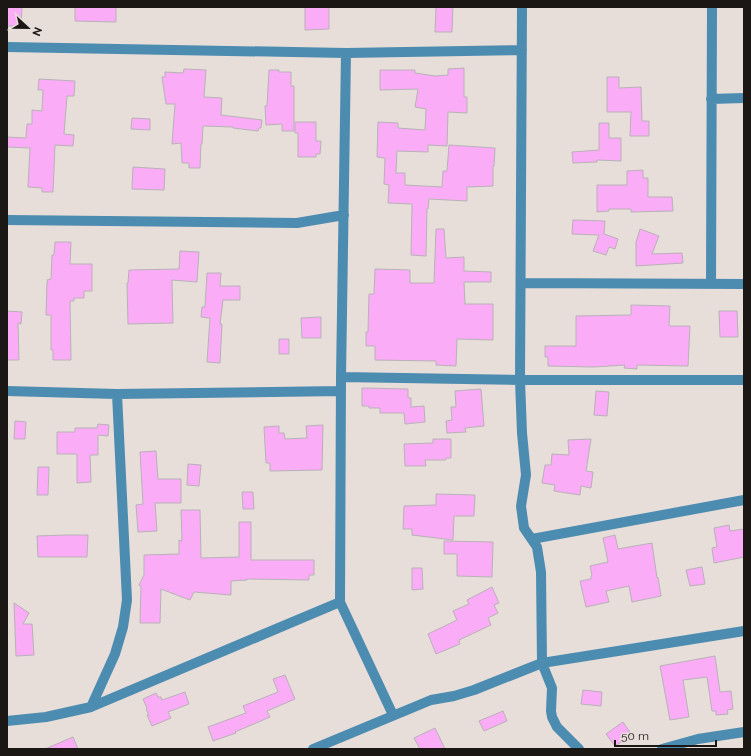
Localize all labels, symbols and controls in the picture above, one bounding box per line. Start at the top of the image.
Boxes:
north arrow [8,8,48,48]
text: N [29,25,44,38]
scale bar [615,722,716,748]
text: 50 m [621,729,649,743]

